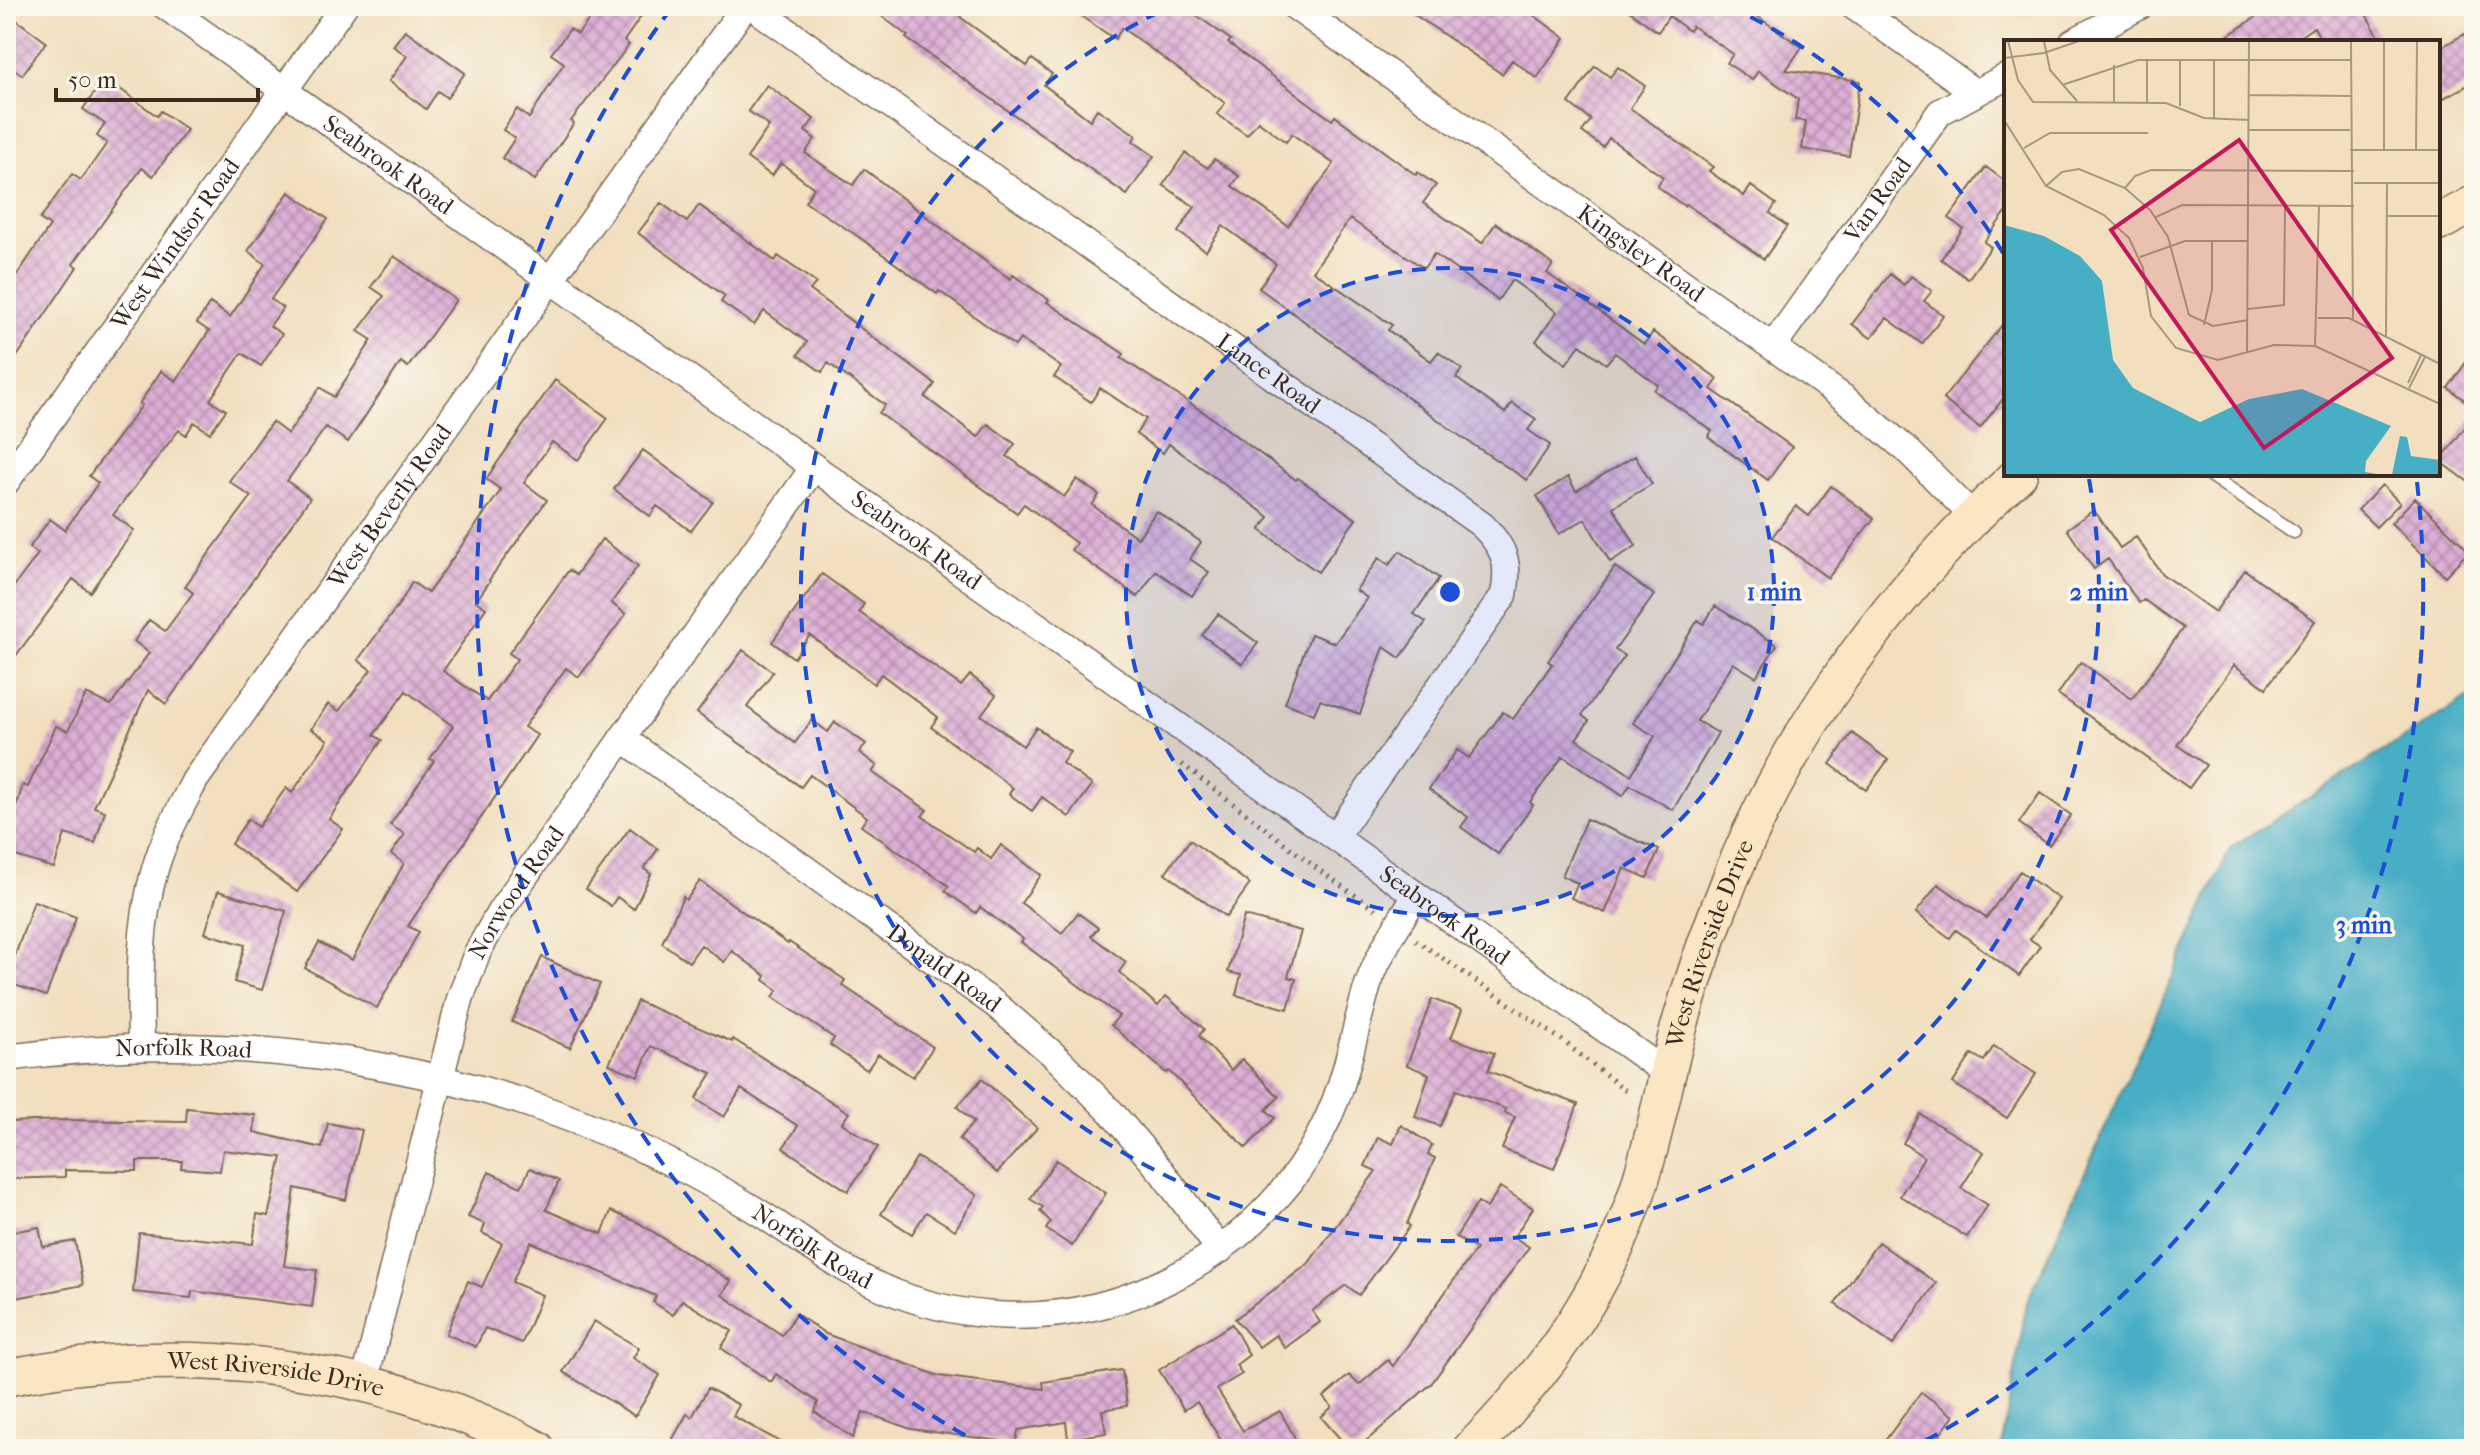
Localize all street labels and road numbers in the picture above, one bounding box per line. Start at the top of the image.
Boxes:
street label: Seabrook Road [318,109,460,221]
street label: Van Road [1837,151,1918,248]
street label: West Windsor Road [104,152,246,336]
street label: Kingsley Road [1572,198,1711,309]
street label: Lance Road [1211,327,1327,420]
street label: West Beverly Road [321,418,458,594]
street label: Seabrook Road [846,484,988,596]
street label: Norwood Road [463,820,571,964]
street label: West Riverside Drive [1660,835,1759,1051]
street label: Seabrook Road [1374,860,1516,972]
street label: Donald Road [882,918,1008,1019]
street label: Norfolk Road [114,1033,254,1064]
street label: Norfolk Road [747,1198,878,1296]
street label: West Riverside Drive [166,1347,387,1402]

